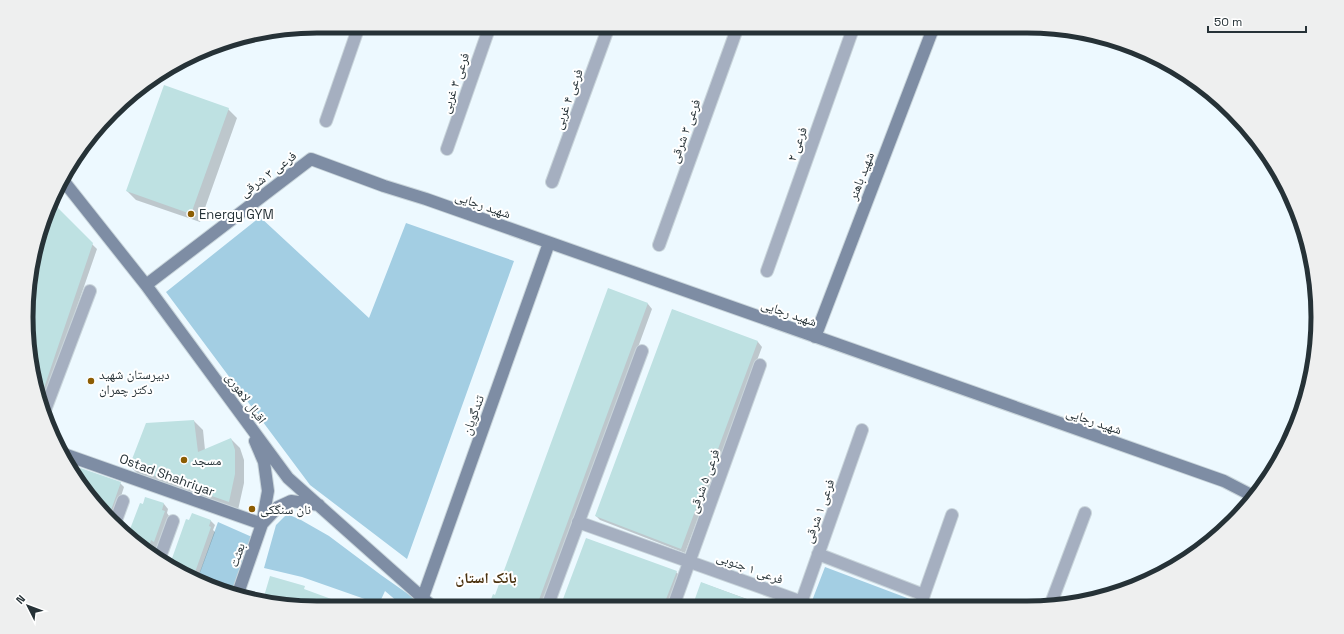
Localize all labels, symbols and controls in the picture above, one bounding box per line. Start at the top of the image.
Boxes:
scale bar [1208,8,1306,34]
text: 50 m [1214,14,1242,30]
street label: فرعی ۳ غربی [437,50,473,116]
street label: فرعی ۴ غربی [549,66,587,132]
street label: فرعی ۳ شرقی [666,97,704,165]
street label: فرعی ۲ [783,124,811,164]
street label: فرعی ۳ شرقی [236,147,300,201]
street label: شهید باهنر [844,150,878,203]
street label: شهید رجایی [453,188,513,222]
place label: Energy GYM [199,206,274,223]
marker: Energy GYM [186,209,196,219]
street label: شهید رجایی [759,296,819,330]
place label: دبیرستان شهید دکتر چمران [99,366,170,398]
street label: اقبال لاهوری [222,369,270,427]
marker: دبیرستان شهید دکتر چمران [86,376,96,386]
street label: تندگویان [458,393,488,437]
street label: شهید رجایی [1064,404,1124,438]
street label: فرعی ۵ شرقی [685,447,723,515]
street label: Ostad Shahriyar [117,450,217,500]
place label: مسجد [192,452,221,469]
marker: مسجد [179,455,189,465]
street label: فرعی ۱ شرقی [800,477,838,545]
place label: نان سنگکی [260,501,311,518]
marker: نان سنگکی [247,504,257,514]
street label: بعثت [225,541,249,569]
street label: فرعی ۱ جنوبی [714,548,786,588]
district label: بانک استان [455,568,517,587]
north arrow [8,586,48,626]
text: N [13,592,28,607]

